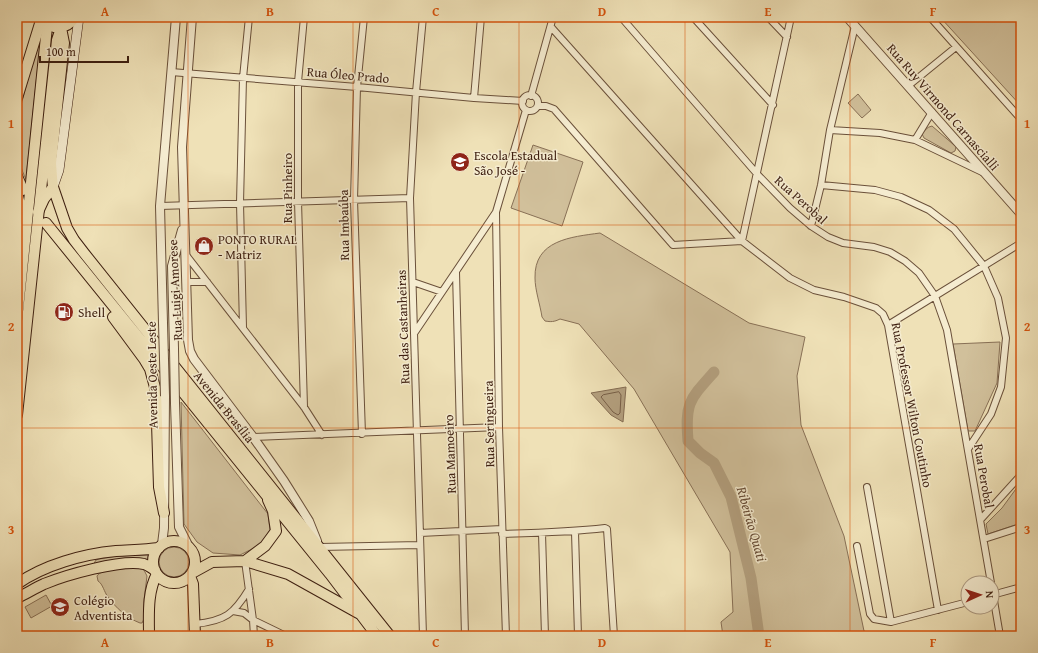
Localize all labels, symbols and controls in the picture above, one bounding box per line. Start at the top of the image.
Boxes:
text: A [101,2,110,21]
text: B [266,2,274,21]
text: C [432,2,440,21]
text: D [598,2,606,21]
text: E [765,2,772,21]
text: F [930,2,937,21]
scale bar [40,38,128,64]
street label: Rua Ruy Virmond Carnascialli [882,39,1004,175]
text: 100 m [46,43,76,60]
street label: Rua Óleo Prado [306,62,390,88]
text: 1 [8,114,14,133]
text: 1 [1024,114,1030,133]
place label: Escola Estadual São José - [474,146,557,180]
school or university icon: Escola Estadual São José - [449,151,471,173]
street label: Rua Pinheiro [278,152,297,223]
street label: Rua Perobal [771,171,832,229]
street label: Rua Imbaúba [334,189,354,261]
place label: PONTO RURAL - Matriz [218,230,298,264]
shop icon: PONTO RURAL - Matriz [193,235,215,257]
street label: Rua Luigi Amorese [163,239,187,341]
street label: Rua das Castanheiras [392,269,414,385]
fuel station icon: Shell [53,301,75,323]
place label: Shell [78,303,105,322]
text: 2 [8,317,15,336]
text: 2 [1024,317,1031,336]
street label: Avenida Oeste Leste [142,321,162,429]
street label: Rua Professor Wilton Coutinho [887,321,937,489]
street label: Avenida Brasília [189,367,259,448]
street label: Rua Seringueira [479,380,499,468]
street label: Rua Mamoeiro [439,414,461,494]
street label: Rua Perobal [969,442,999,510]
water label: Ribeirão Quati [731,483,772,564]
text: 3 [8,520,14,539]
text: 3 [1024,520,1030,539]
north arrow [960,575,1000,615]
text: N [982,590,998,599]
place label: Colégio Adventista [74,591,133,625]
school or university icon: Colégio Adventista [49,596,71,618]
text: A [101,633,110,652]
text: B [266,633,274,652]
text: C [432,633,440,652]
text: D [598,633,606,652]
text: E [765,633,772,652]
text: F [930,633,937,652]

